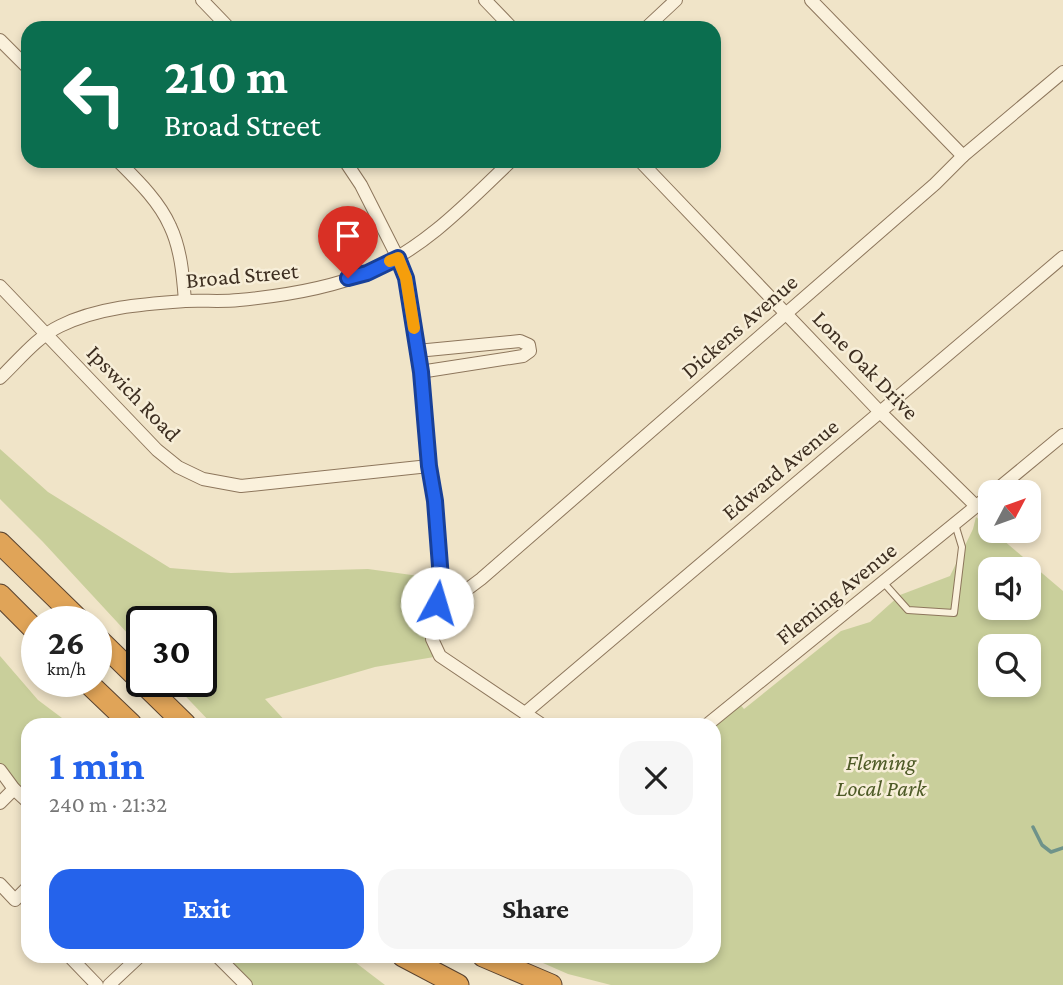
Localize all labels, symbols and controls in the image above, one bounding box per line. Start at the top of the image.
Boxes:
icon: left [49,49,140,140]
text: 210 m [164,49,288,104]
text: Broad Street [164,107,321,143]
pin [318,206,378,278]
icon: arrive [329,217,367,255]
street label: Broad Street [185,257,300,293]
street label: Dickens Avenue [676,269,802,383]
street label: Lone Oak Drive [808,305,924,425]
street label: Ipswich Road [82,339,186,447]
street label: Edward Avenue [717,413,843,525]
north arrow [978,480,1041,542]
map controls [978,480,1041,697]
street label: Fleming Avenue [770,536,902,650]
button: sound [978,557,1041,620]
position arrow [400,566,474,640]
speed limit sign: 30 [126,606,217,697]
text: 26 [48,623,85,662]
button: search [978,634,1041,697]
text: km/h [47,659,86,679]
text: 1 min [49,741,145,788]
button: close [619,741,693,815]
park label: Fleming Local Park [836,749,927,801]
text: 240 m · 21:32 [49,791,167,817]
button: Exit [49,869,364,949]
button: Share [378,869,693,949]

